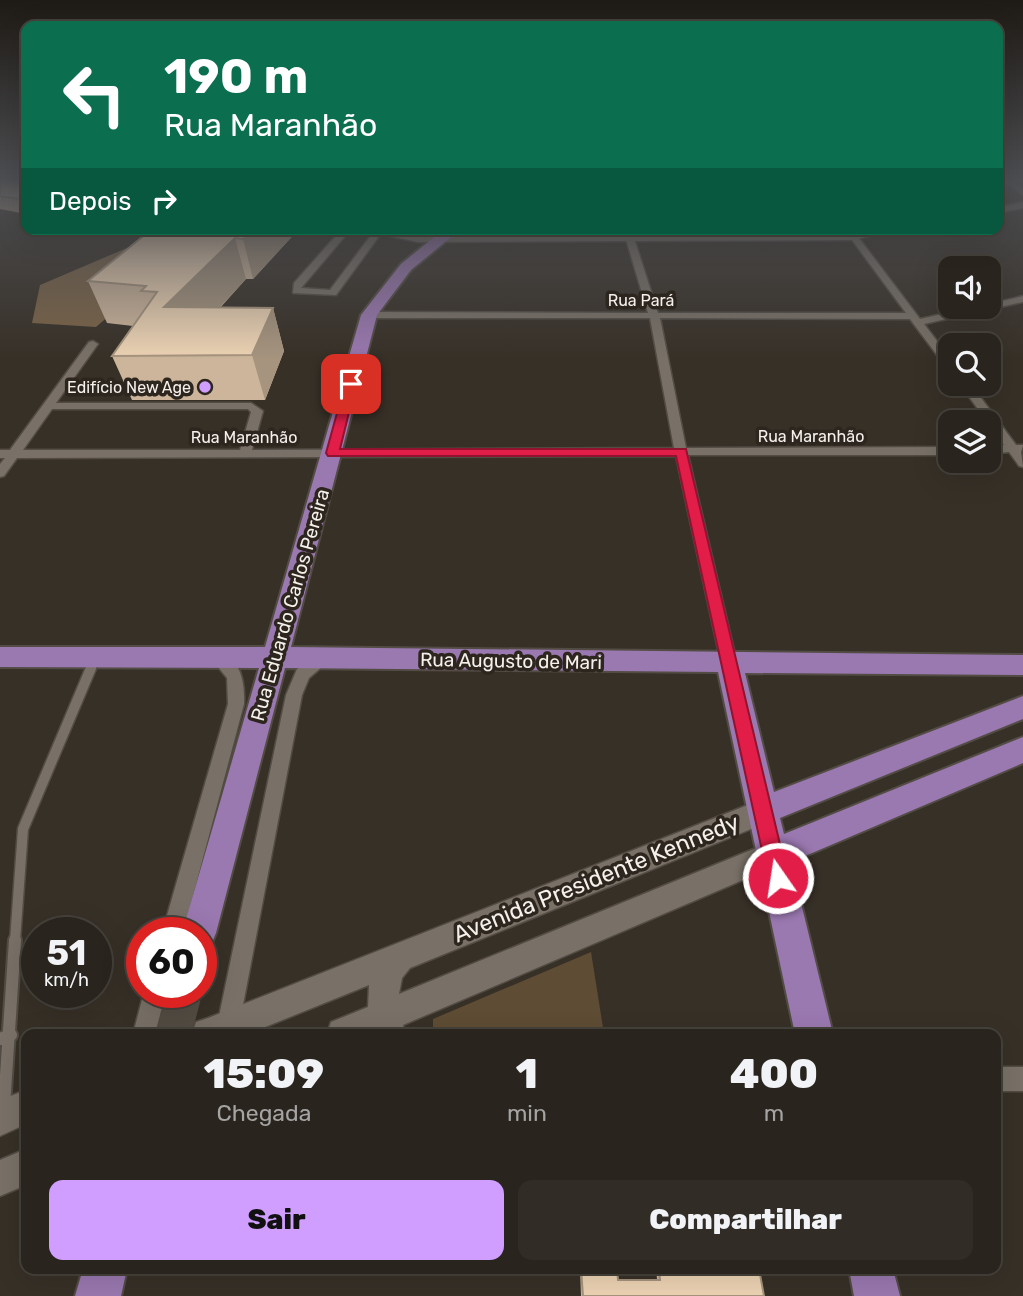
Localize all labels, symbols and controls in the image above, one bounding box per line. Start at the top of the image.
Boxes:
text: 190 m [164,47,308,105]
icon: left [49,49,140,140]
text: Rua Maranhão [164,106,377,144]
icon: right [145,182,183,220]
text: Depois [49,186,131,217]
map controls [938,256,1001,473]
button: sound [938,256,1001,319]
street label: Rua Pará [608,291,674,310]
button: search [938,333,1001,396]
pin [321,354,381,414]
icon: arrive [332,365,370,403]
place label: Edifício New Age [67,378,191,397]
marker: Edifício New Age [197,379,213,395]
button: layers [938,410,1001,473]
street label: Rua Maranhão [758,427,864,446]
street label: Rua Maranhão [191,428,297,447]
street label: Rua Eduardo Carlos Pereira [246,486,334,724]
street label: Rua Augusto de Mari [420,648,602,674]
street label: Avenida Presidente Kennedy [449,808,743,948]
position arrow [741,841,815,915]
speed limit sign: 60 [126,917,217,1008]
text: 51 [47,932,86,974]
text: km/h [44,969,89,991]
text: 15:09 [204,1049,324,1099]
text: 1 [516,1049,538,1099]
text: 400 [730,1049,818,1099]
text: Chegada [216,1099,311,1127]
text: min [507,1099,547,1127]
text: m [764,1099,784,1127]
button: Sair [49,1180,504,1260]
button: Compartilhar [518,1180,973,1260]

